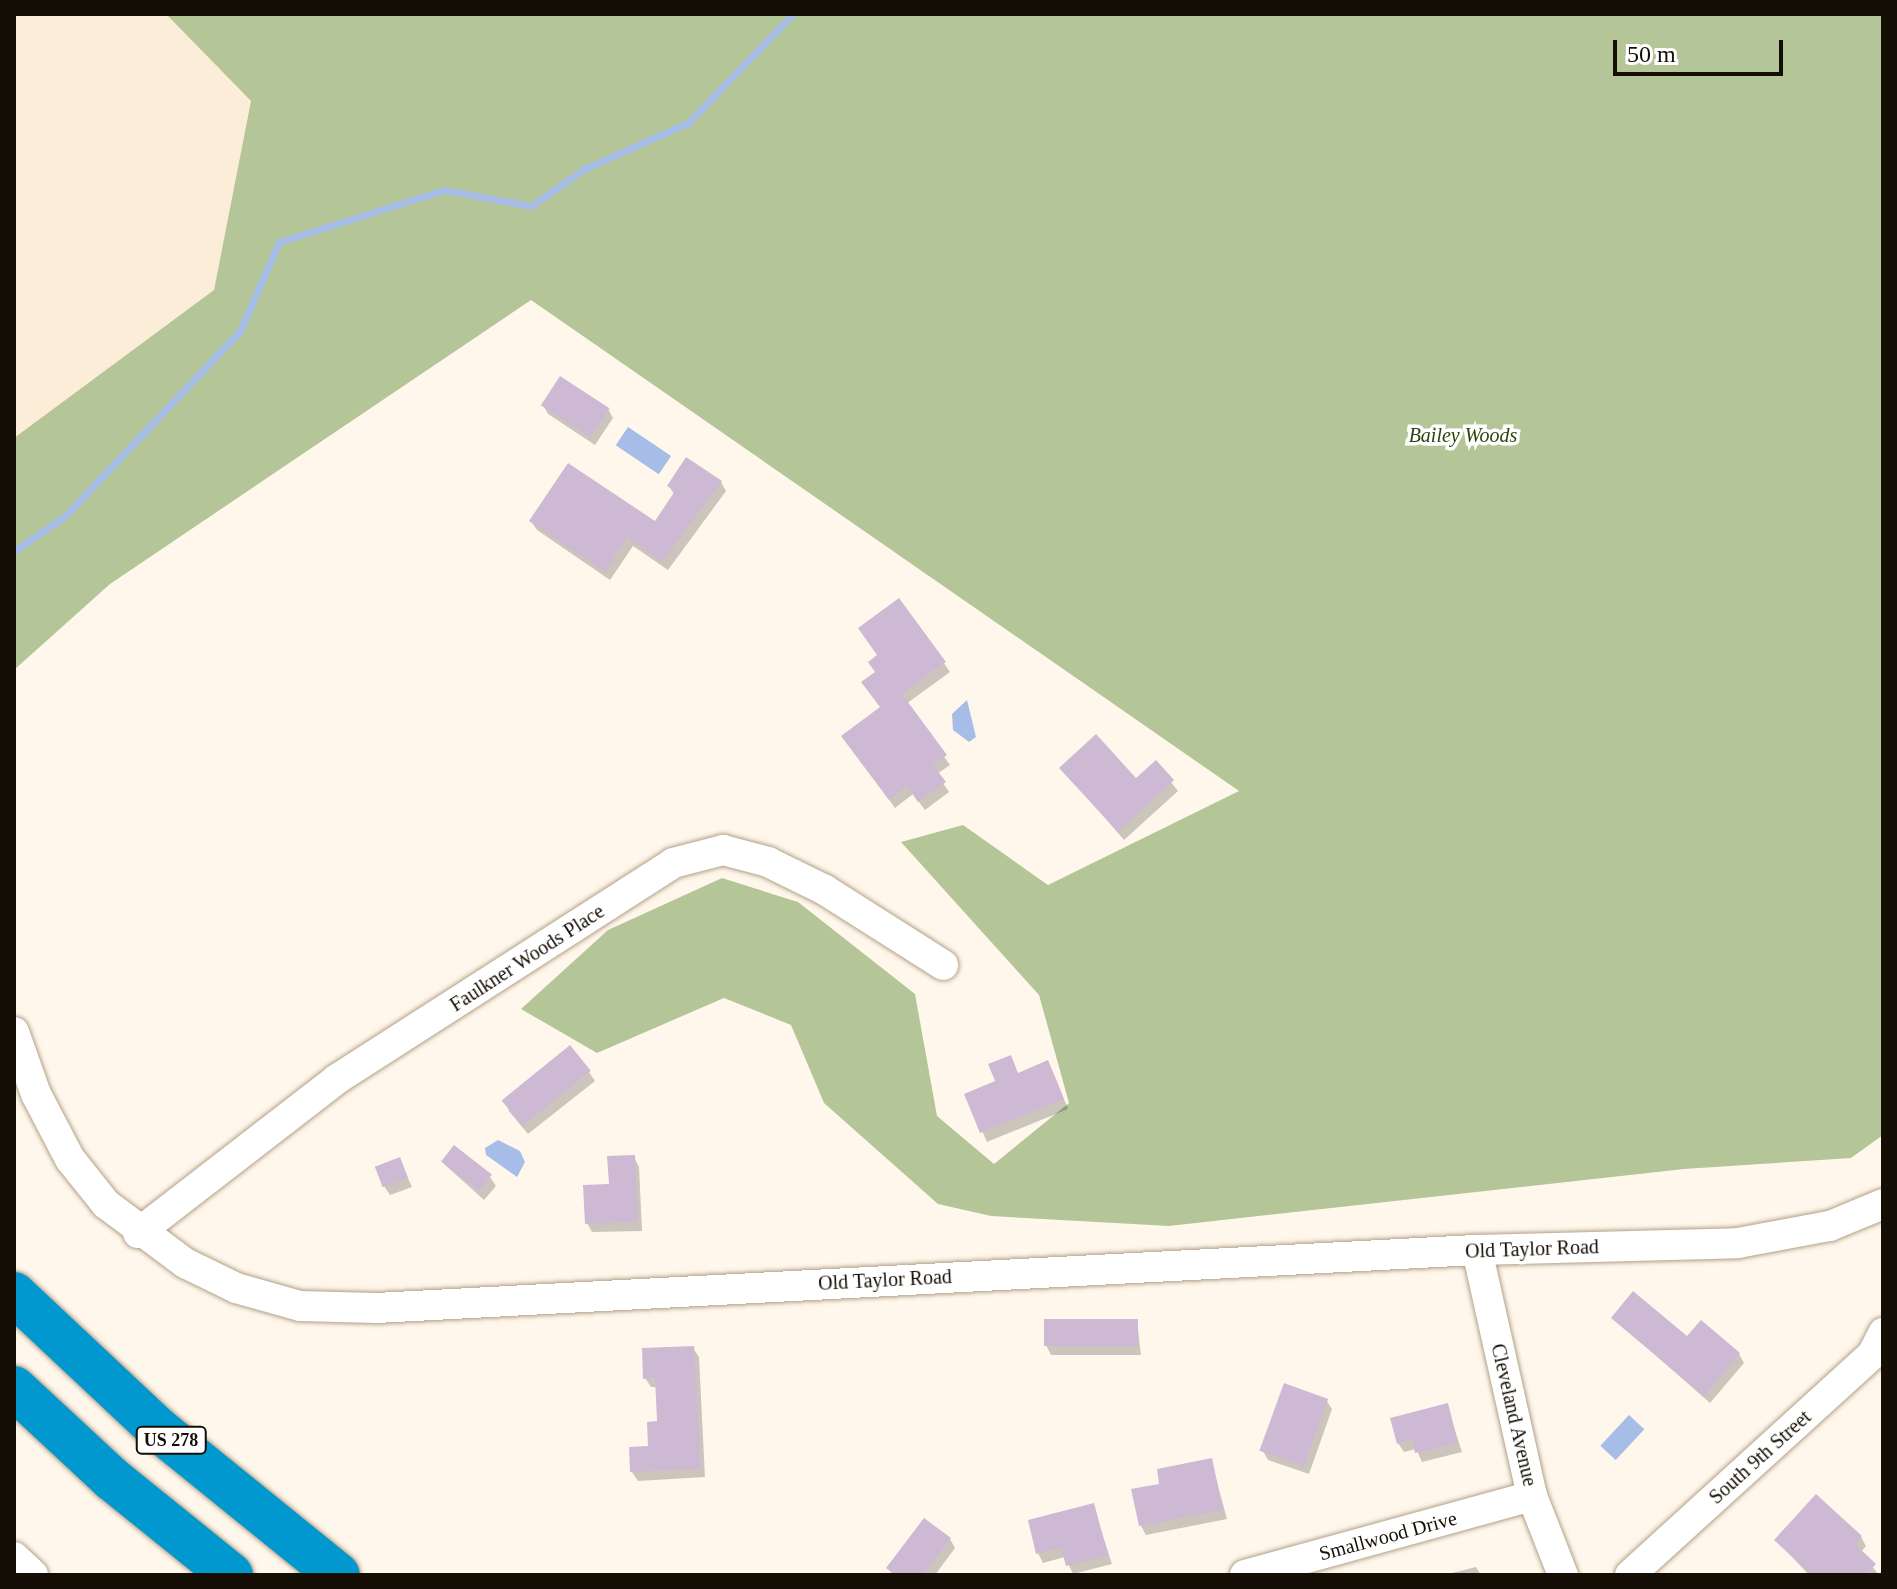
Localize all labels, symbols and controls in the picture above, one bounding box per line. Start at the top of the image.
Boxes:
scale bar [1617,24,1787,74]
text: 50 m [1627,41,1676,67]
park label: Bailey Woods [1409,423,1517,447]
street label: Faulkner Woods Place [445,899,609,1017]
street label: Old Taylor Road [1465,1235,1599,1263]
street label: Old Taylor Road [817,1265,953,1295]
street label: Cleveland Avenue [1486,1341,1542,1489]
street label: South 9th Street [1704,1405,1816,1509]
road number: US 278 [135,1426,207,1454]
street label: Smallwood Drive [1316,1506,1460,1566]

